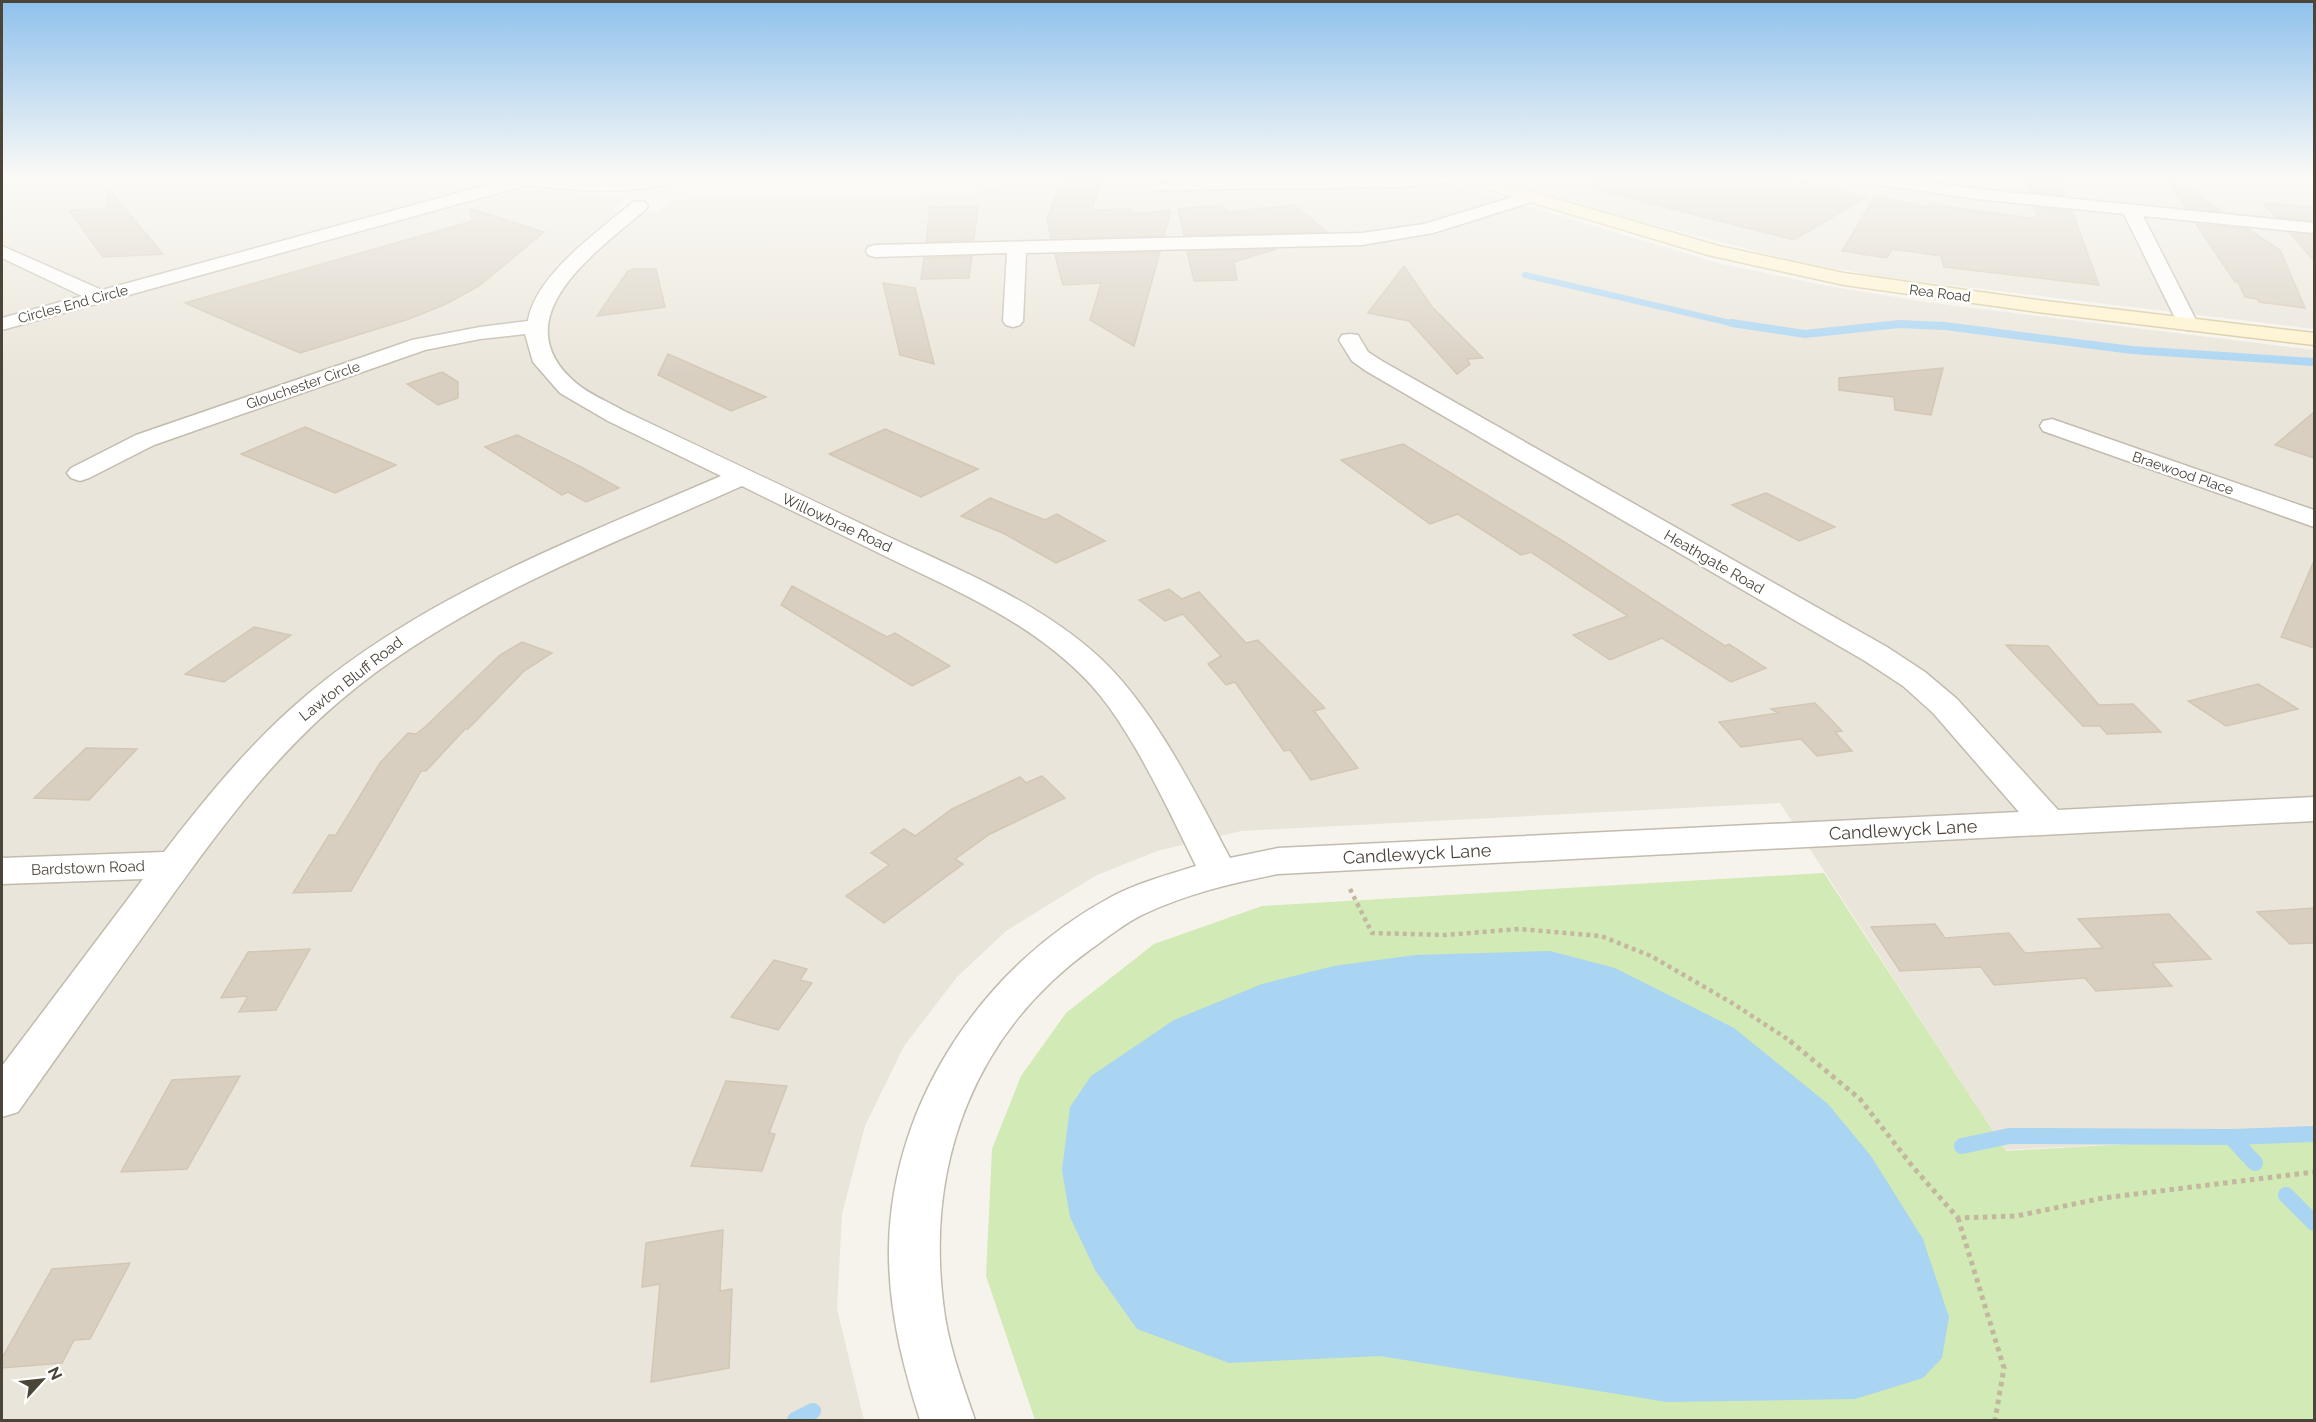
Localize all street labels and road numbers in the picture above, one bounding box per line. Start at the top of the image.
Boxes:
street label: Rea Road [1908,281,1972,305]
street label: Circles End Circle [16,282,130,326]
street label: Glouchester Circle [244,358,362,412]
street label: Braewood Place [2130,448,2236,498]
street label: Willowbrae Road [779,490,895,556]
street label: Heathgate Road [1661,526,1767,598]
street label: Lawton Bluff Road [296,633,406,725]
street label: Candlewyck Lane [1828,815,1978,844]
street label: Candlewyck Lane [1342,839,1492,868]
street label: Bardstown Road [31,857,145,879]

